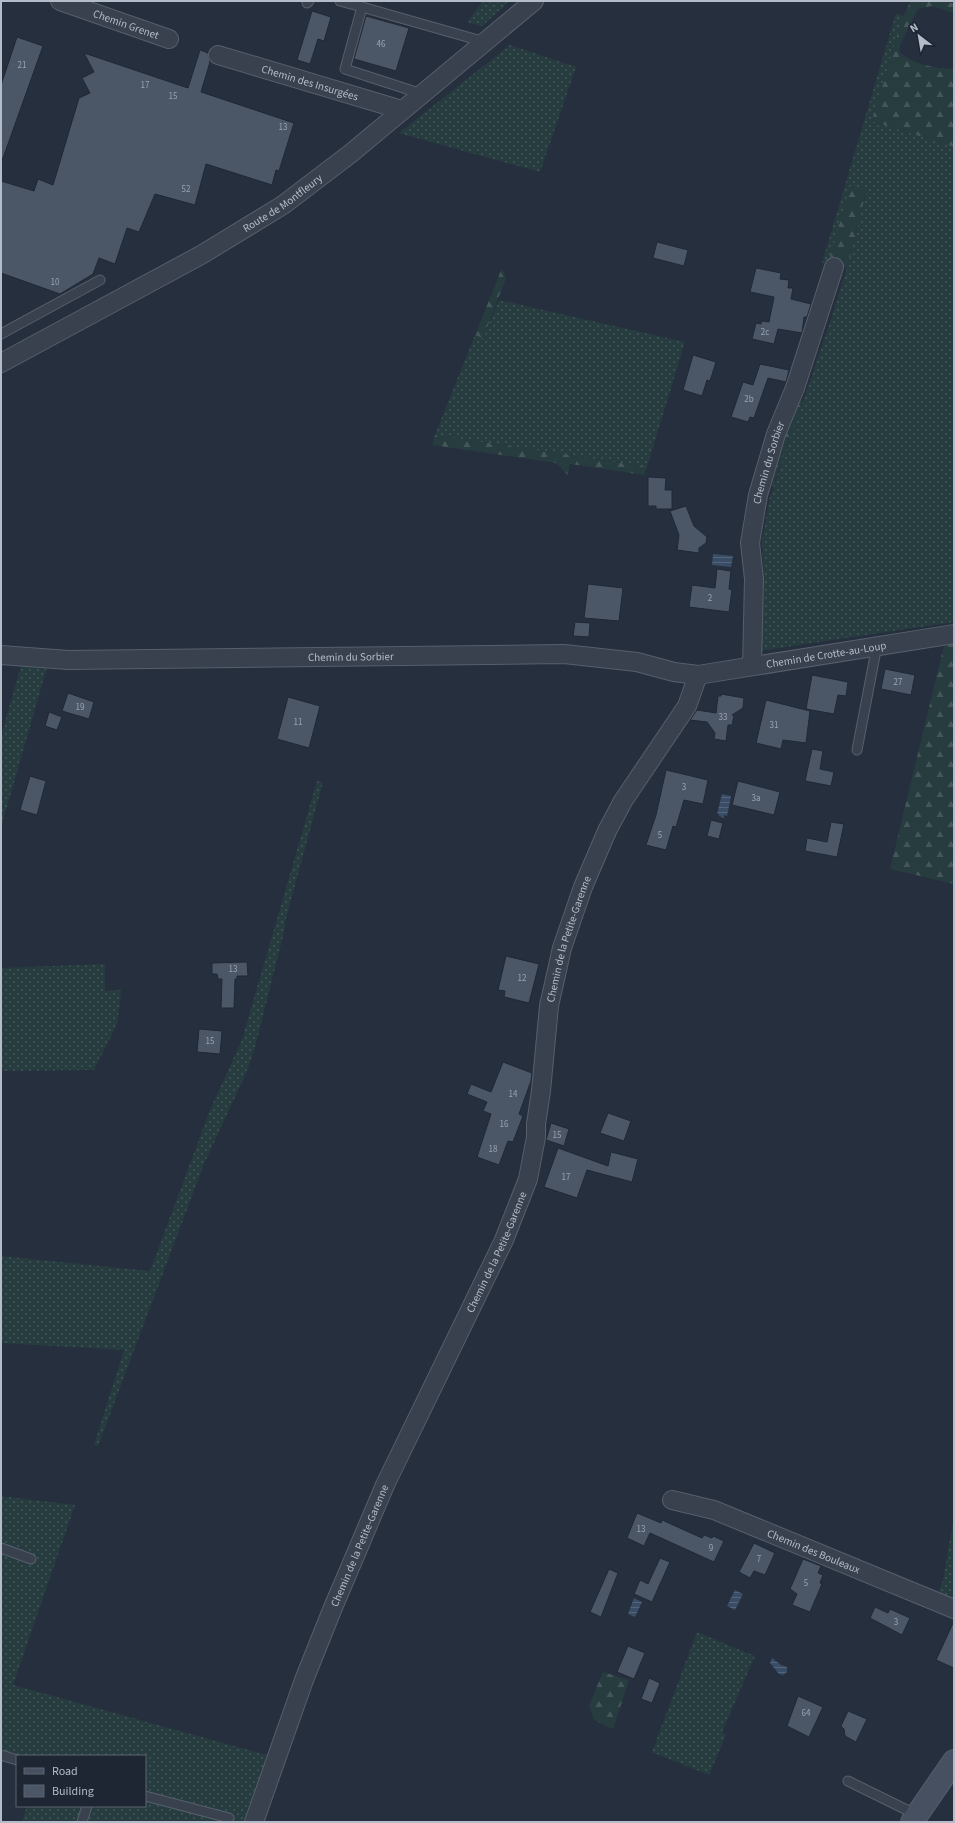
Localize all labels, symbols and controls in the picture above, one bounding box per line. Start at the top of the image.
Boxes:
street label: Chemin Grenet [91,6,161,43]
north arrow [899,16,939,56]
text: N [907,20,921,36]
house number: 46 [377,38,386,51]
house number: 21 [18,59,26,72]
street label: Chemin des Insurgées [260,61,360,105]
house number: 17 [141,79,150,92]
house number: 15 [169,90,178,103]
house number: 13 [279,121,288,134]
street label: Route de Montfleury [240,171,326,236]
house number: 52 [182,183,191,196]
house number: 10 [51,276,60,289]
house number: 2c [761,326,769,339]
house number: 2b [744,393,754,406]
street label: Chemin du Sorbier [750,419,789,505]
house number: 2 [708,592,713,605]
street label: Chemin de Crotte-au-Loup [765,638,888,672]
street label: Chemin du Sorbier [308,649,394,665]
house number: 27 [894,676,903,689]
house number: 19 [76,701,85,714]
house number: 33 [719,711,728,724]
house number: 11 [294,716,302,729]
house number: 31 [770,719,778,732]
house number: 3 [682,781,687,794]
house number: 3a [751,792,761,805]
house number: 5 [658,829,663,842]
street label: Chemin de la Petite-Garenne [543,873,595,1004]
house number: 13 [229,963,238,976]
house number: 12 [518,972,527,985]
house number: 15 [206,1035,215,1048]
house number: 14 [509,1088,518,1101]
house number: 16 [500,1118,509,1131]
house number: 15 [553,1129,562,1142]
house number: 18 [489,1143,498,1156]
house number: 17 [562,1171,571,1184]
street label: Chemin de la Petite-Garenne [463,1189,531,1315]
street label: Chemin de la Petite-Garenne [327,1482,393,1609]
house number: 13 [637,1523,646,1536]
street label: Chemin des Bouleaux [765,1526,862,1577]
house number: 9 [709,1542,714,1555]
house number: 7 [757,1553,762,1566]
house number: 5 [804,1577,809,1590]
house number: 3 [894,1616,899,1629]
house number: 64 [802,1707,811,1720]
legend [16,1755,146,1807]
text: Road [52,1763,78,1780]
text: Building [52,1783,94,1800]

